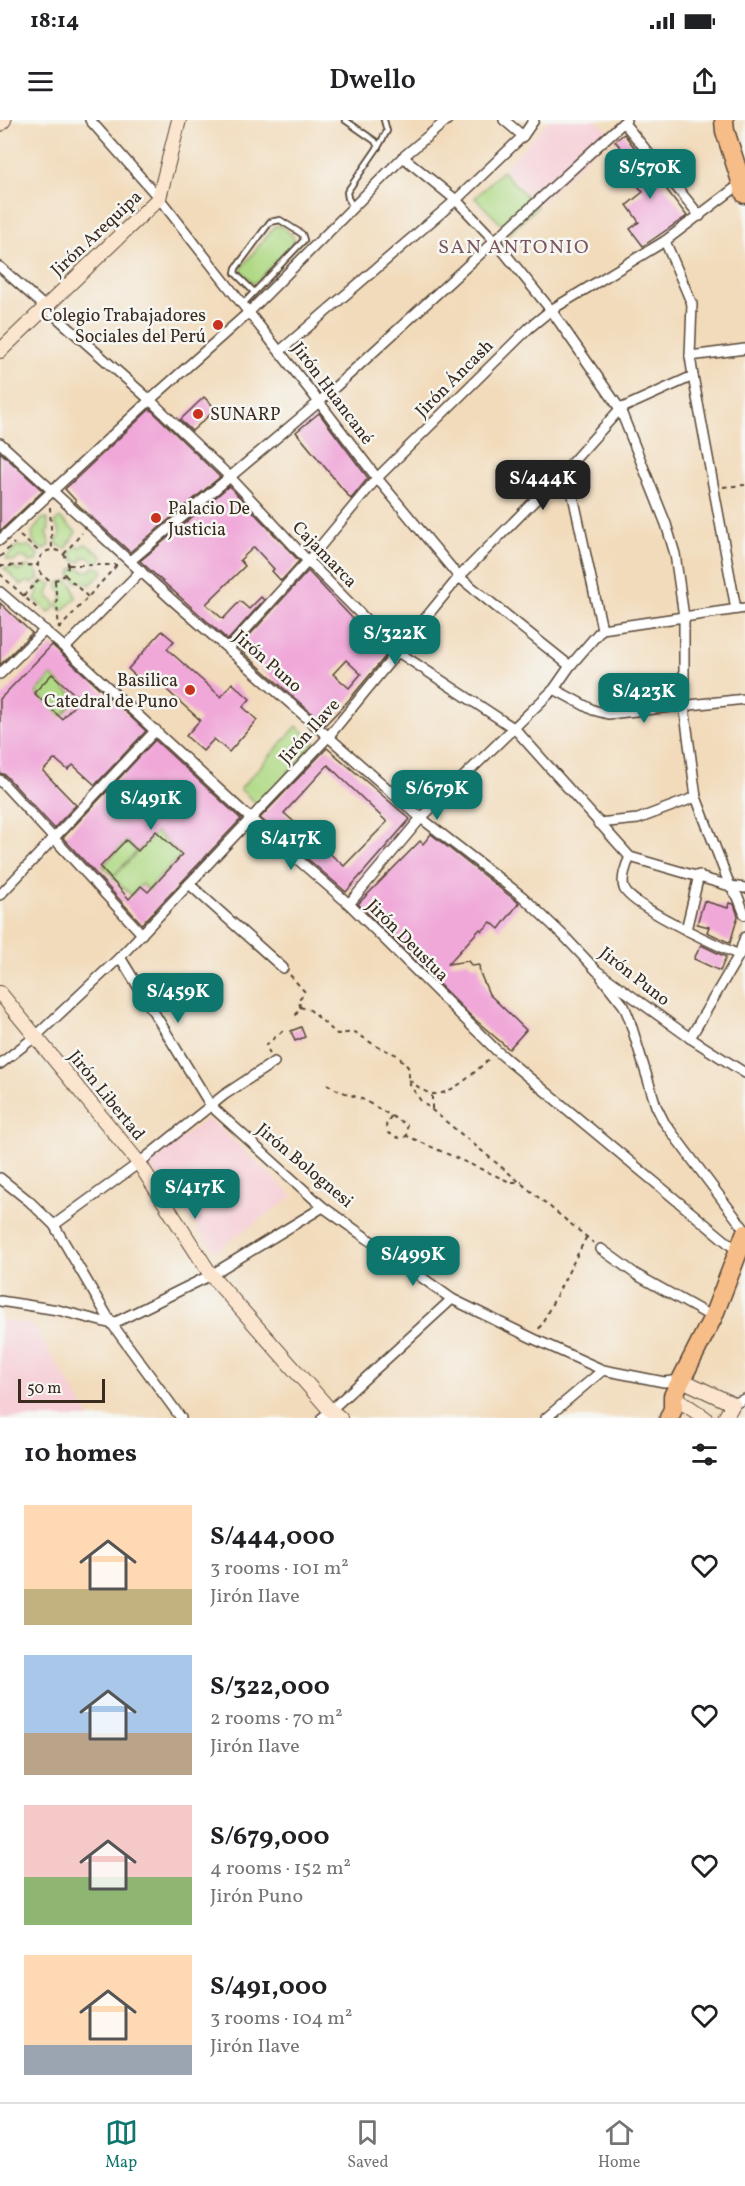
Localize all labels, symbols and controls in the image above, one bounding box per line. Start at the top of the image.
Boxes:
text: 18:14 [30,6,79,37]
text: Dwello [329,62,416,100]
icon: menu [24,65,57,98]
icon: share [688,65,721,98]
pin: S/570K [601,149,699,200]
text: S/570K [619,154,681,182]
street label: Jirón Arequipa [46,185,148,283]
district label: SAN ANTONIO [438,234,590,262]
place label: Colegio Trabajadores Sociales del Perú [41,304,206,350]
marker: Colegio Trabajadores Sociales del Perú [211,318,225,332]
street label: Jirón Áncash [410,334,500,424]
street label: Jirón Huancané [285,337,379,450]
place label: SUNARP [210,403,281,428]
marker: SUNARP [191,407,205,421]
pin: S/444K [494,460,592,511]
text: S/444K [509,465,577,493]
place label: Palacio De Justicia [168,497,250,543]
marker: Palacio De Justicia [149,511,163,525]
street label: Cajamarca [286,516,362,594]
pin: S/322K [346,615,444,666]
text: S/322K [363,620,427,648]
street label: Jirón Puno [227,625,307,699]
place label: Basilica Catedral de Puno [44,669,178,715]
pin: S/423K [595,673,693,724]
text: S/423K [612,678,676,706]
marker: Basilica Catedral de Puno [183,683,197,697]
street label: Jirón Ilave [274,694,346,770]
pin: S/679K [388,770,486,821]
text: S/679K [405,775,469,803]
pin: S/491K [102,780,200,831]
text: S/491K [120,785,182,813]
pin: S/417K [242,820,340,871]
text: S/417K [261,825,321,853]
street label: Jirón Deustua [360,894,454,988]
street label: Jirón Puno [593,942,675,1013]
pin: S/459K [129,973,227,1024]
text: S/459K [146,978,210,1006]
street label: Jirón Libertad [62,1045,150,1146]
street label: Jirón Bolognesi [250,1118,358,1214]
pin: S/417K [146,1169,244,1220]
text: S/417K [165,1174,225,1202]
pin: S/499K [364,1236,462,1287]
text: S/499K [381,1241,445,1269]
scale bar [18,1376,105,1404]
text: 50 m [27,1378,61,1400]
text: 10 homes [24,1436,137,1472]
icon: filters [688,1438,721,1471]
text: S/444,000 [210,1519,335,1555]
icon: home [72,1529,144,1601]
icon: heart [688,1549,721,1582]
text: 3 rooms · 101 m² [210,1555,349,1583]
text: Jirón Ilave [210,1583,300,1611]
text: S/322,000 [210,1669,330,1705]
icon: home [72,1679,144,1751]
icon: heart [688,1699,721,1732]
text: 2 rooms · 70 m² [210,1705,343,1733]
text: Jirón Ilave [210,1733,300,1761]
text: S/679,000 [210,1819,329,1855]
icon: home [72,1829,144,1901]
icon: heart [688,1849,721,1882]
text: 4 rooms · 152 m² [210,1855,351,1883]
text: Jirón Puno [210,1883,303,1911]
text: S/491,000 [210,1969,327,2005]
icon: home [72,1979,144,2051]
icon: heart [688,1999,721,2032]
text: 3 rooms · 104 m² [210,2005,352,2033]
text: Jirón Ilave [210,2033,300,2061]
tab: Map [105,2116,138,2174]
tab: Saved [347,2116,388,2174]
tab: Home [598,2116,640,2174]

